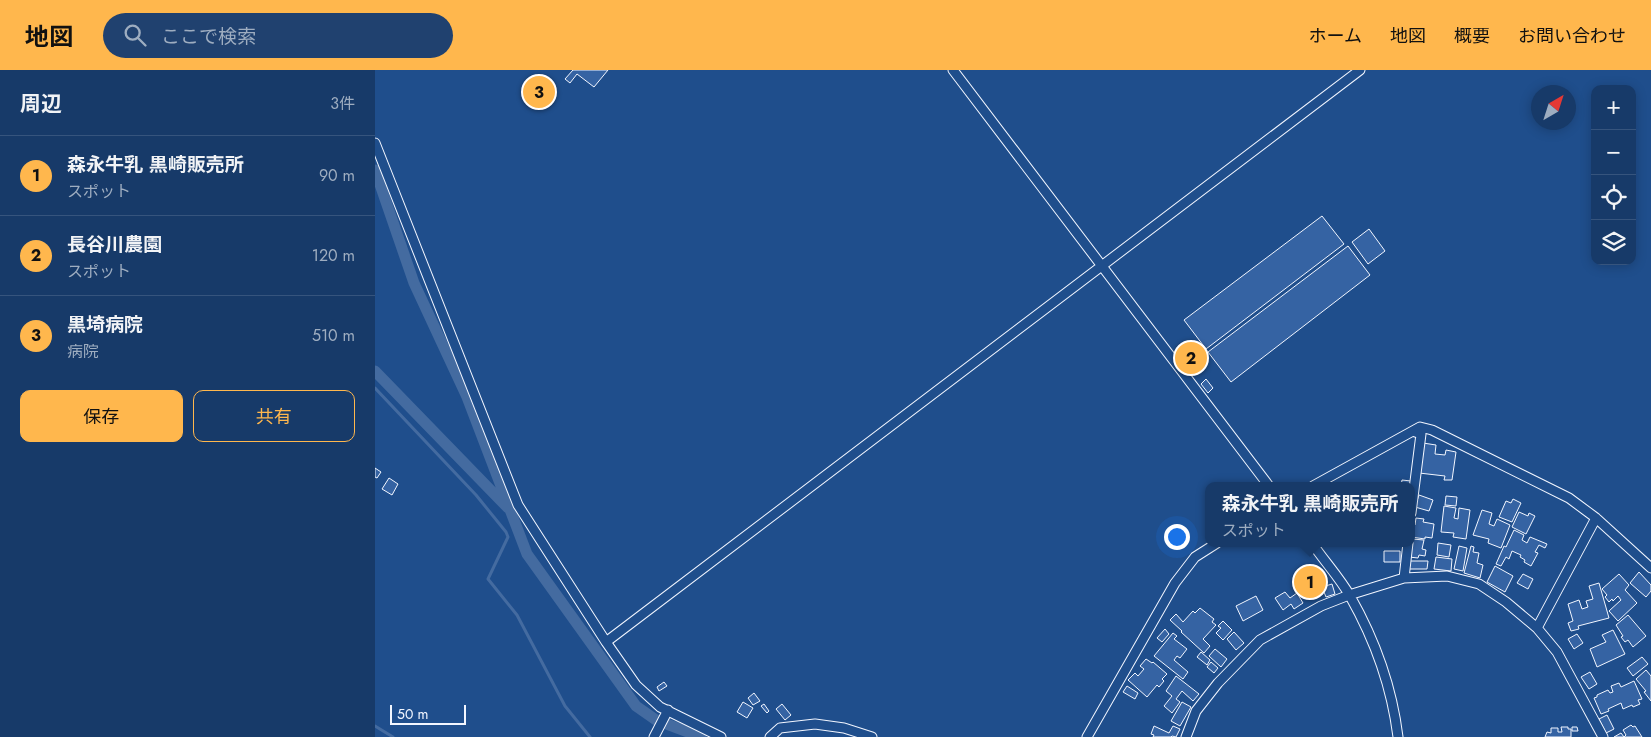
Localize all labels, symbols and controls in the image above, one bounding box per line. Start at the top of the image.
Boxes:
search box [103,13,453,58]
text: 地図 [25,19,73,54]
icon: search [121,21,149,49]
text: ここで検索 [161,23,256,50]
text: ホーム [1309,23,1362,49]
text: 地図 [1390,23,1426,49]
text: 概要 [1454,23,1490,49]
text: お問い合わせ [1518,23,1626,49]
pin: 3 [523,73,555,111]
north arrow [1531,85,1576,130]
map controls [1591,85,1636,265]
button: + [1591,85,1636,130]
text: 周辺 [20,89,62,119]
text: 3件 [330,92,355,115]
button: − [1591,130,1636,175]
text: 森永牛乳 黒崎販売所 [67,151,244,178]
text: 1 [32,164,40,187]
text: 90 m [319,164,355,187]
button: locate [1591,175,1636,220]
text: スポット [67,180,131,203]
button: layers [1591,220,1636,265]
text: 長谷川農園 [67,231,162,258]
text: 2 [31,244,41,267]
text: 120 m [312,244,355,267]
text: スポット [67,260,131,283]
text: 黒埼病院 [67,311,143,338]
text: 3 [31,324,41,347]
text: 510 m [312,324,355,347]
pin: 2 [1175,339,1207,377]
text: 病院 [67,340,99,363]
button: 保存 [20,390,183,442]
button: 共有 [193,390,355,442]
popup [1205,482,1415,547]
text: 森永牛乳 黒崎販売所 [1222,490,1398,517]
text: スポット [1222,519,1286,542]
your location [1164,524,1190,550]
pin: 1 [1294,563,1326,601]
scale bar [390,702,466,725]
text: 50 m [397,704,428,724]

